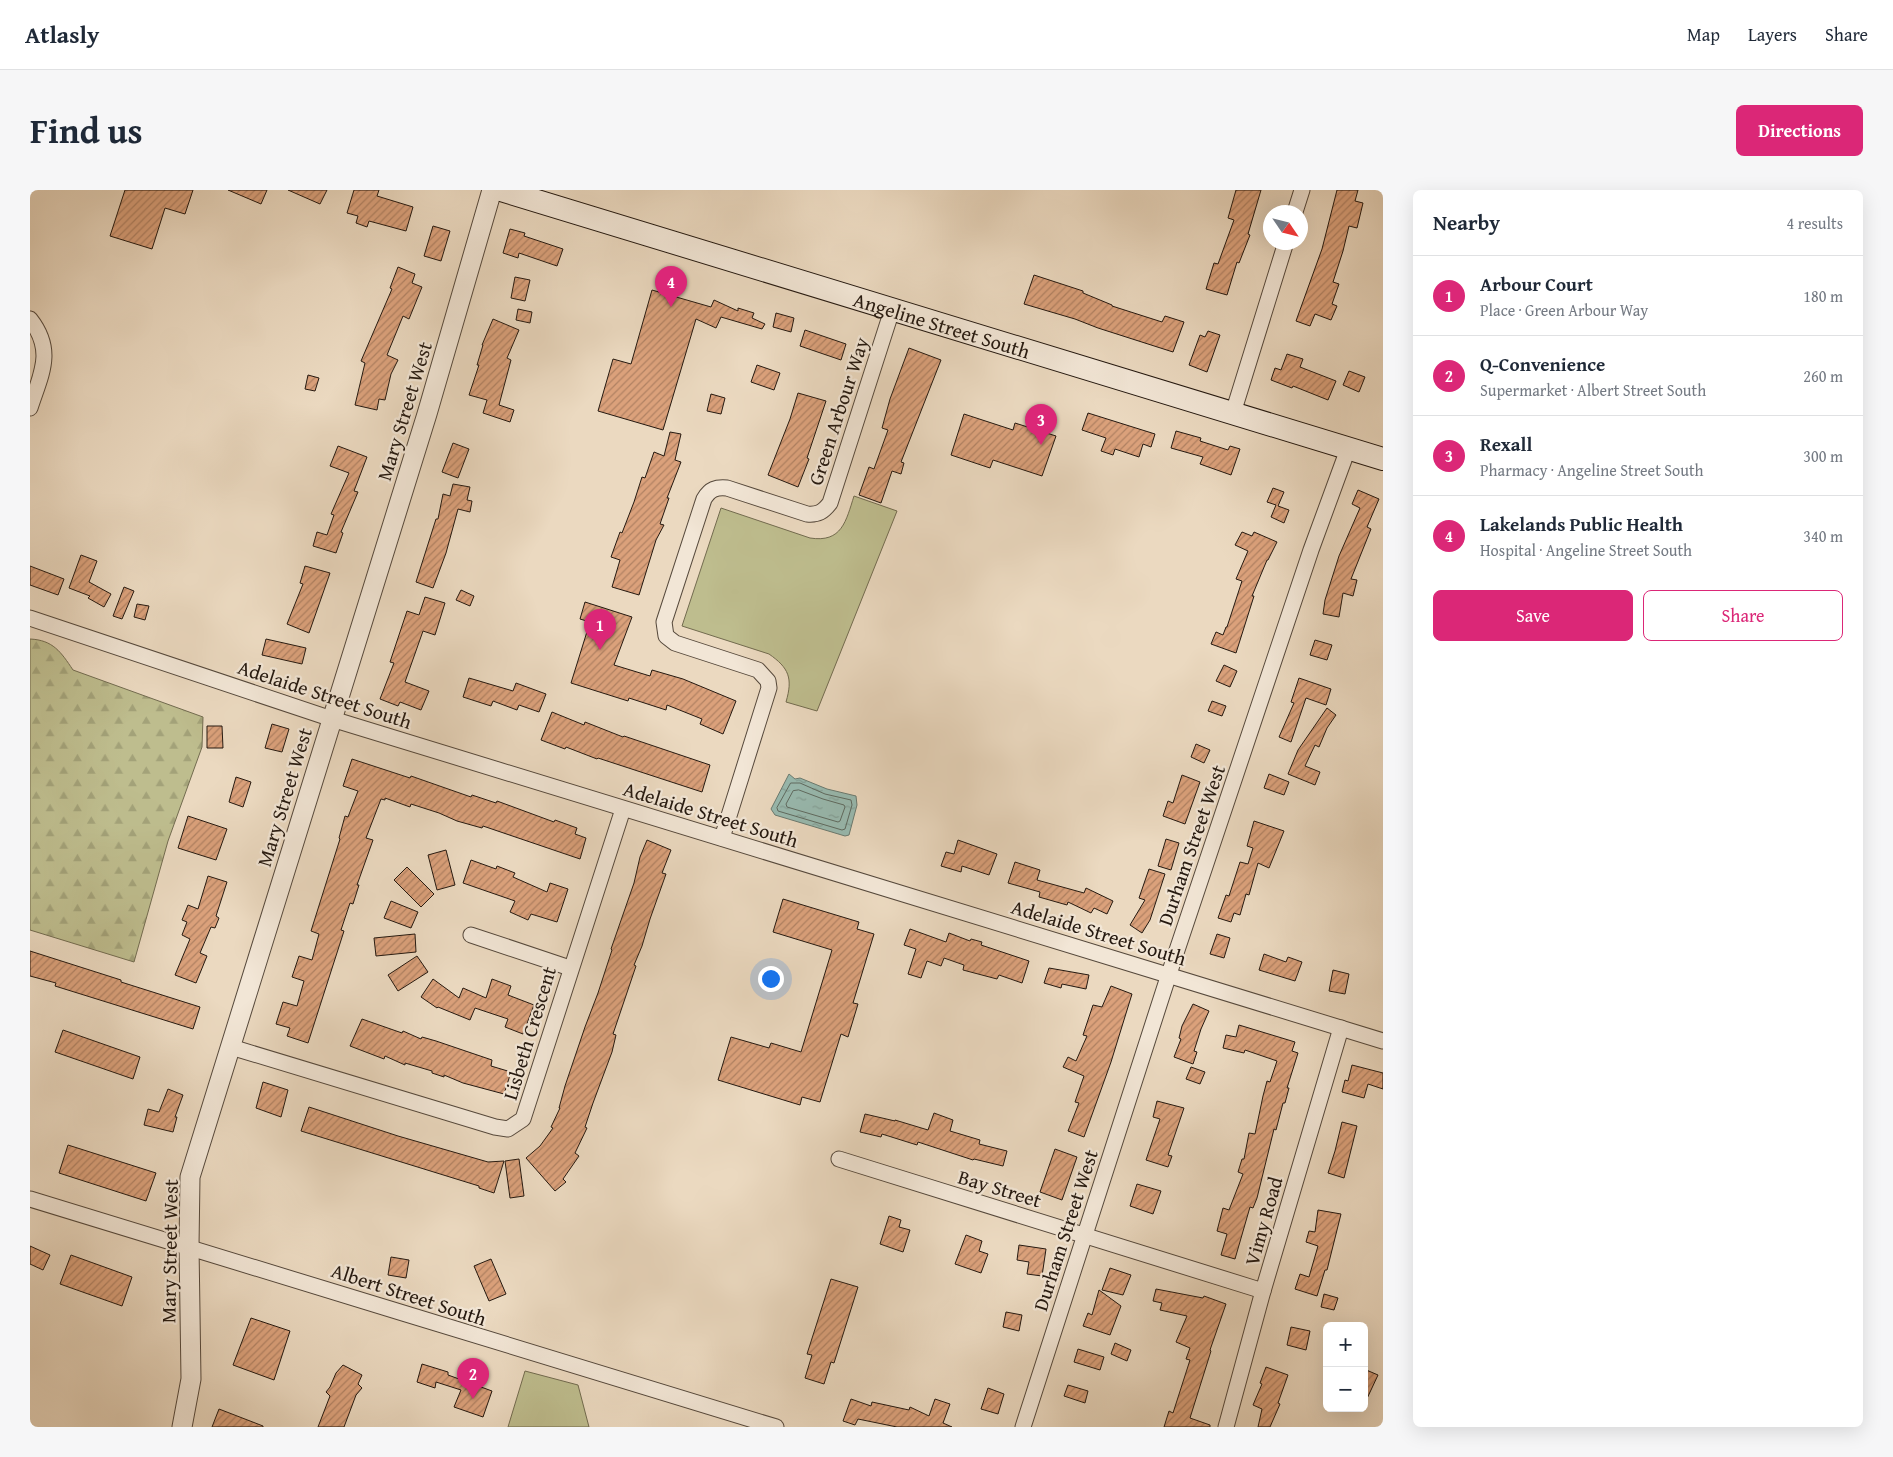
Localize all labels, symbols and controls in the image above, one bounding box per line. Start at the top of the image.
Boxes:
text: Atlasly [25,17,99,52]
text: Map [1687,21,1720,48]
text: Layers [1748,21,1797,48]
text: Share [1825,21,1868,48]
text: Find us [30,105,143,156]
button: Directions [1736,105,1863,156]
north arrow [1263,205,1308,250]
text: Nearby [1433,207,1500,238]
text: 4 results [1786,211,1843,235]
pin: 4 [655,266,687,307]
text: Arbour Court [1480,270,1593,298]
street label: Angeline Street South [850,284,1034,365]
text: 1 [1445,284,1453,308]
text: 180 m [1803,284,1843,308]
text: Place · Green Arbour Way [1480,298,1648,322]
street label: Green Arbour Way [800,333,876,489]
street label: Mary Street West [369,338,439,484]
text: Q-Convenience [1480,350,1605,378]
text: 2 [1445,364,1453,388]
text: 260 m [1803,364,1843,388]
text: Supermarket · Albert Street South [1480,378,1706,402]
pin: 3 [1025,404,1057,445]
text: Rexall [1480,430,1532,458]
text: 3 [1445,444,1453,468]
text: 300 m [1803,444,1843,468]
text: Pharmacy · Angeline Street South [1480,458,1704,482]
text: Lakelands Public Health [1480,510,1683,538]
text: 4 [1445,524,1453,548]
text: 340 m [1803,524,1843,548]
text: Hospital · Angeline Street South [1480,538,1692,562]
button: Save [1433,590,1633,641]
button: Share [1643,590,1843,641]
pin: 1 [584,609,616,650]
street label: Adelaide Street South [234,652,416,736]
street label: Mary Street West [249,724,319,870]
street label: Durham Street West [1150,761,1232,929]
street label: Adelaide Street South [620,774,802,854]
street label: Adelaide Street South [1008,892,1190,972]
street label: Lisbeth Crescent [495,963,563,1103]
your location [758,966,784,992]
street label: Durham Street West [1025,1146,1105,1314]
street label: Bay Street [955,1162,1045,1214]
street label: Vimy Road [1236,1173,1290,1269]
street label: Mary Street West [153,1179,185,1323]
street label: Albert Street South [328,1255,490,1333]
map controls [1323,1322,1368,1412]
button: + [1323,1322,1368,1367]
pin: 2 [457,1358,489,1399]
button: − [1323,1367,1368,1412]

